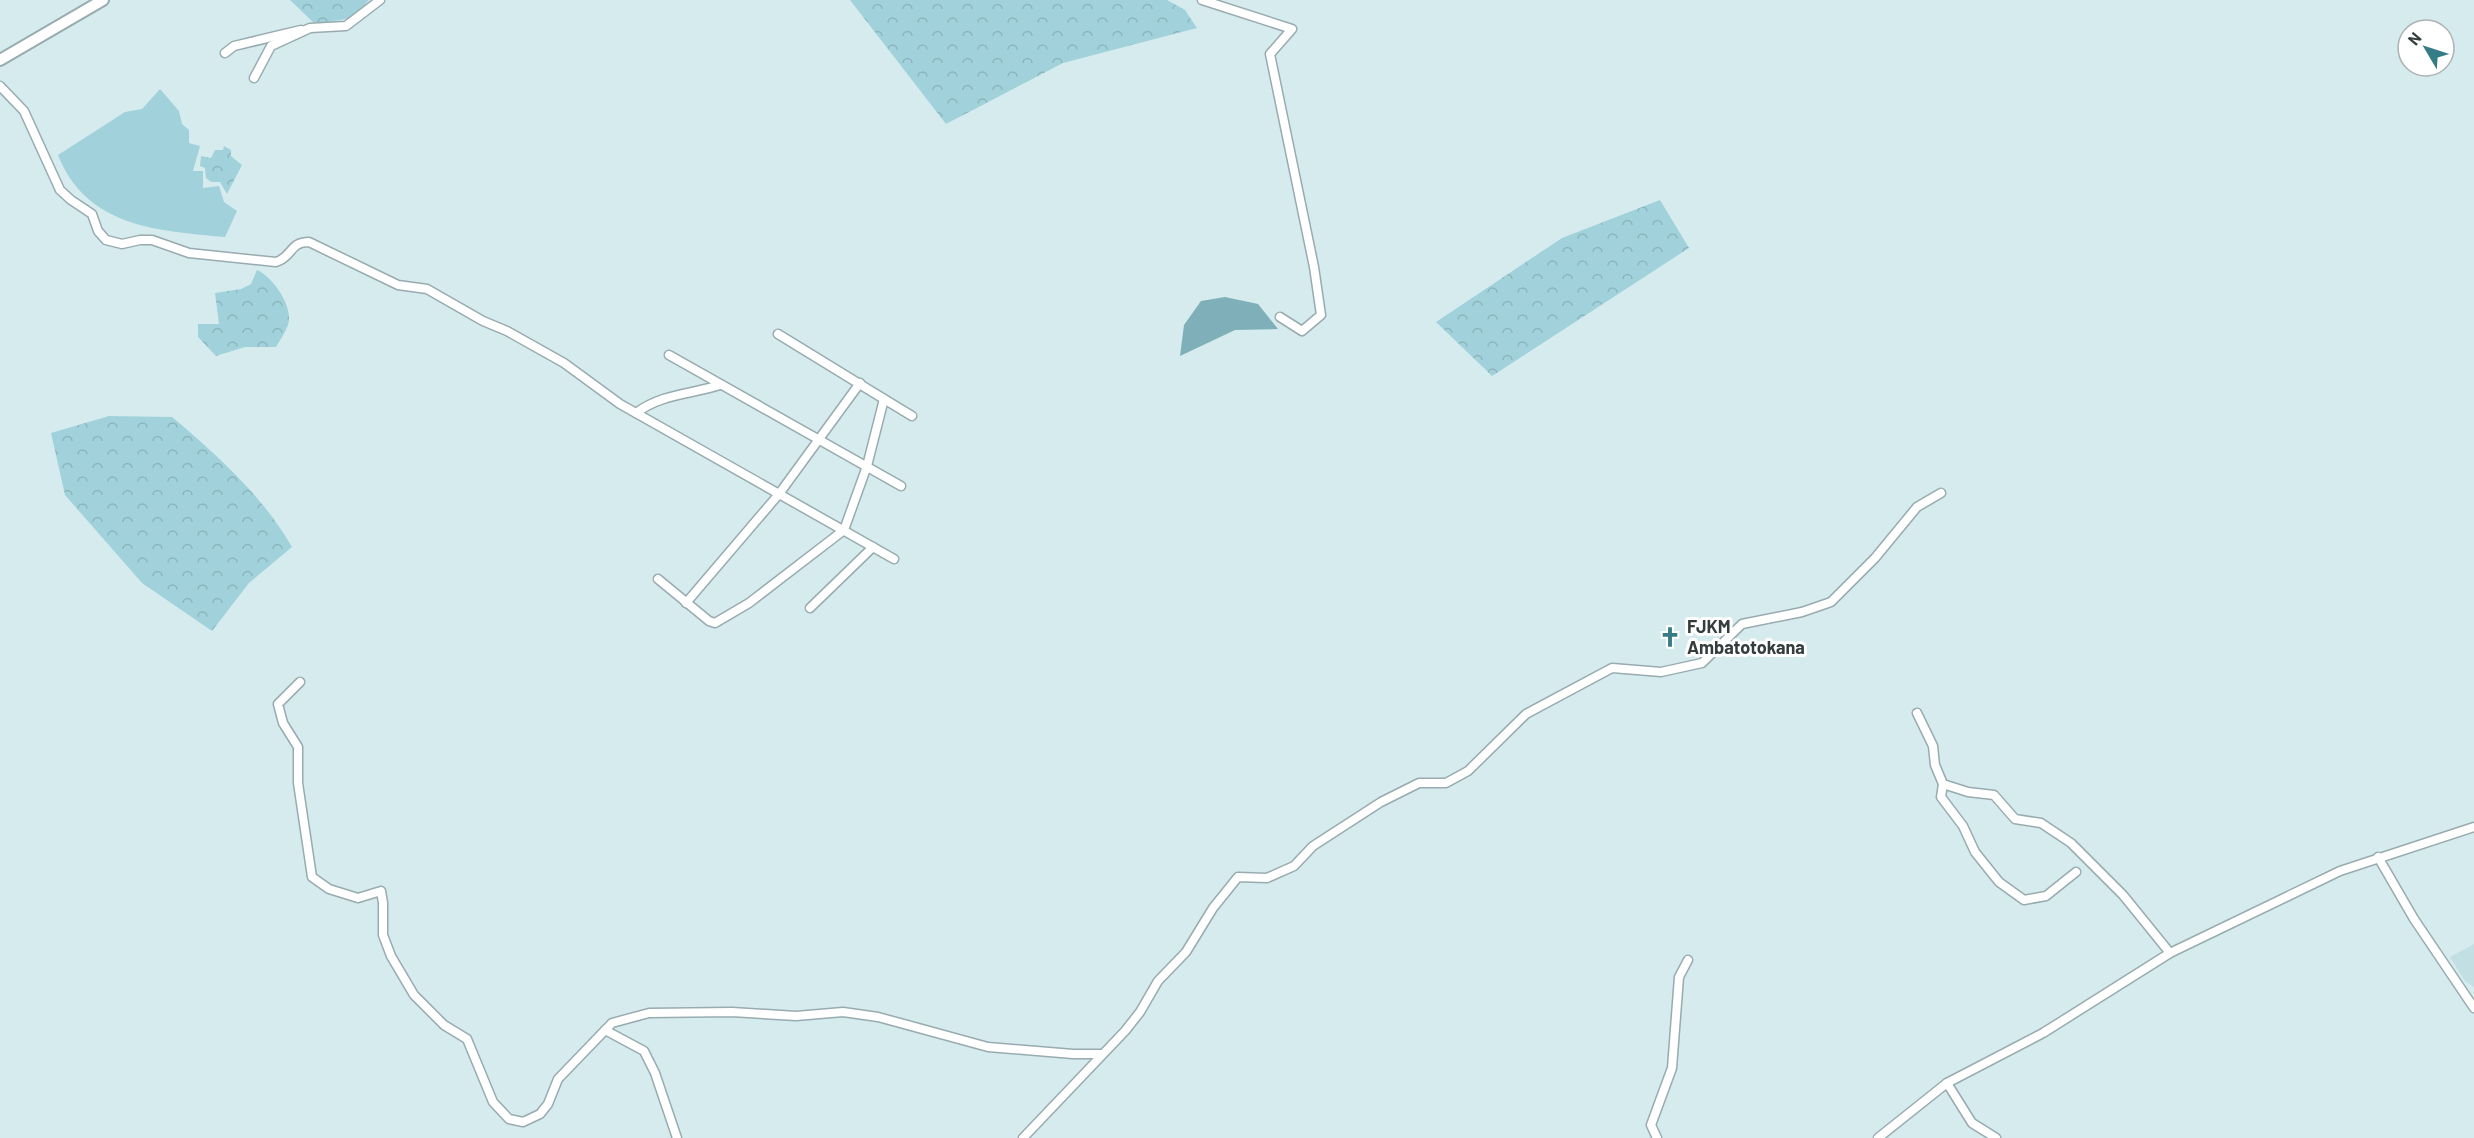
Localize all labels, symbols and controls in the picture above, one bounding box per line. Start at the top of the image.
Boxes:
north arrow [2396,18,2456,78]
text: N [2403,28,2425,48]
place label: FJKM Ambatotokana [1687,615,1805,658]
church icon: FJKM Ambatotokana [1658,625,1682,649]

